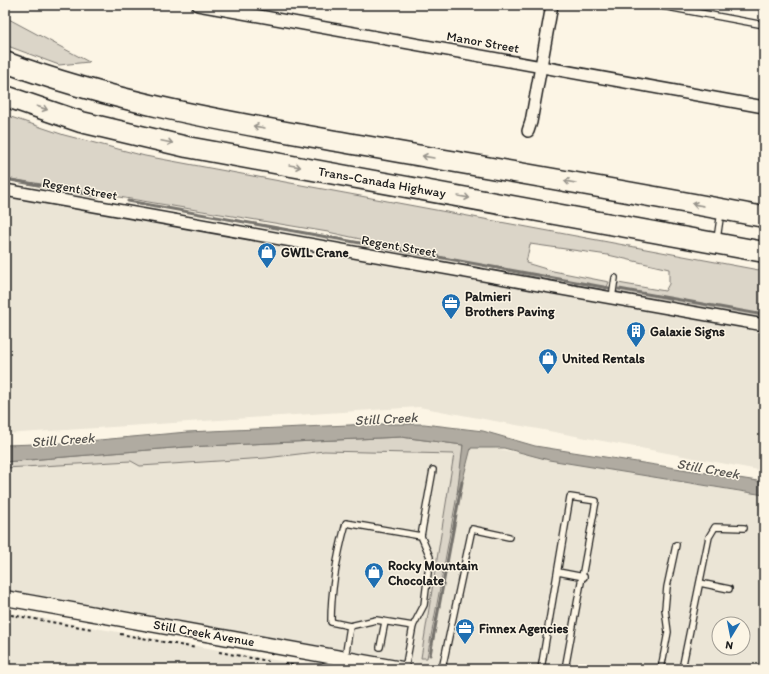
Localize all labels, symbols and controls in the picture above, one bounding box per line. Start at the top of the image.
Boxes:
street label: Manor Street [446,28,521,56]
one-way arrow [36,105,48,113]
one-way arrow [253,123,266,131]
one-way arrow [160,139,173,147]
one-way arrow [422,153,435,161]
one-way arrow [288,163,301,171]
street label: Trans-Canada Highway [317,163,447,201]
street label: Regent Street [41,175,119,203]
one-way arrow [564,178,577,186]
one-way arrow [457,194,470,202]
one-way arrow [692,201,705,209]
street label: Regent Street [360,232,438,260]
shop icon: GWIL Crane [256,241,278,269]
place label: GWIL Crane [281,245,349,260]
place label: Palmieri Brothers Paving [465,289,555,320]
office icon: Palmieri Brothers Paving [440,292,462,320]
building icon: Galaxie Signs [625,320,647,348]
place label: Galaxie Signs [650,324,725,340]
shop icon: United Rentals [537,347,559,375]
place label: United Rentals [562,351,645,366]
water label: Still Creek [354,409,419,429]
water label: Still Creek [31,429,96,451]
water label: Still Creek [676,455,741,483]
place label: Rocky Mountain Chocolate [388,558,479,588]
shop icon: Rocky Mountain Chocolate [363,561,385,589]
north arrow [711,616,751,656]
street label: Still Creek Avenue [152,617,256,649]
office icon: Finnex Agencies [454,617,476,645]
place label: Finnex Agencies [479,621,569,637]
text: N [725,638,734,652]

